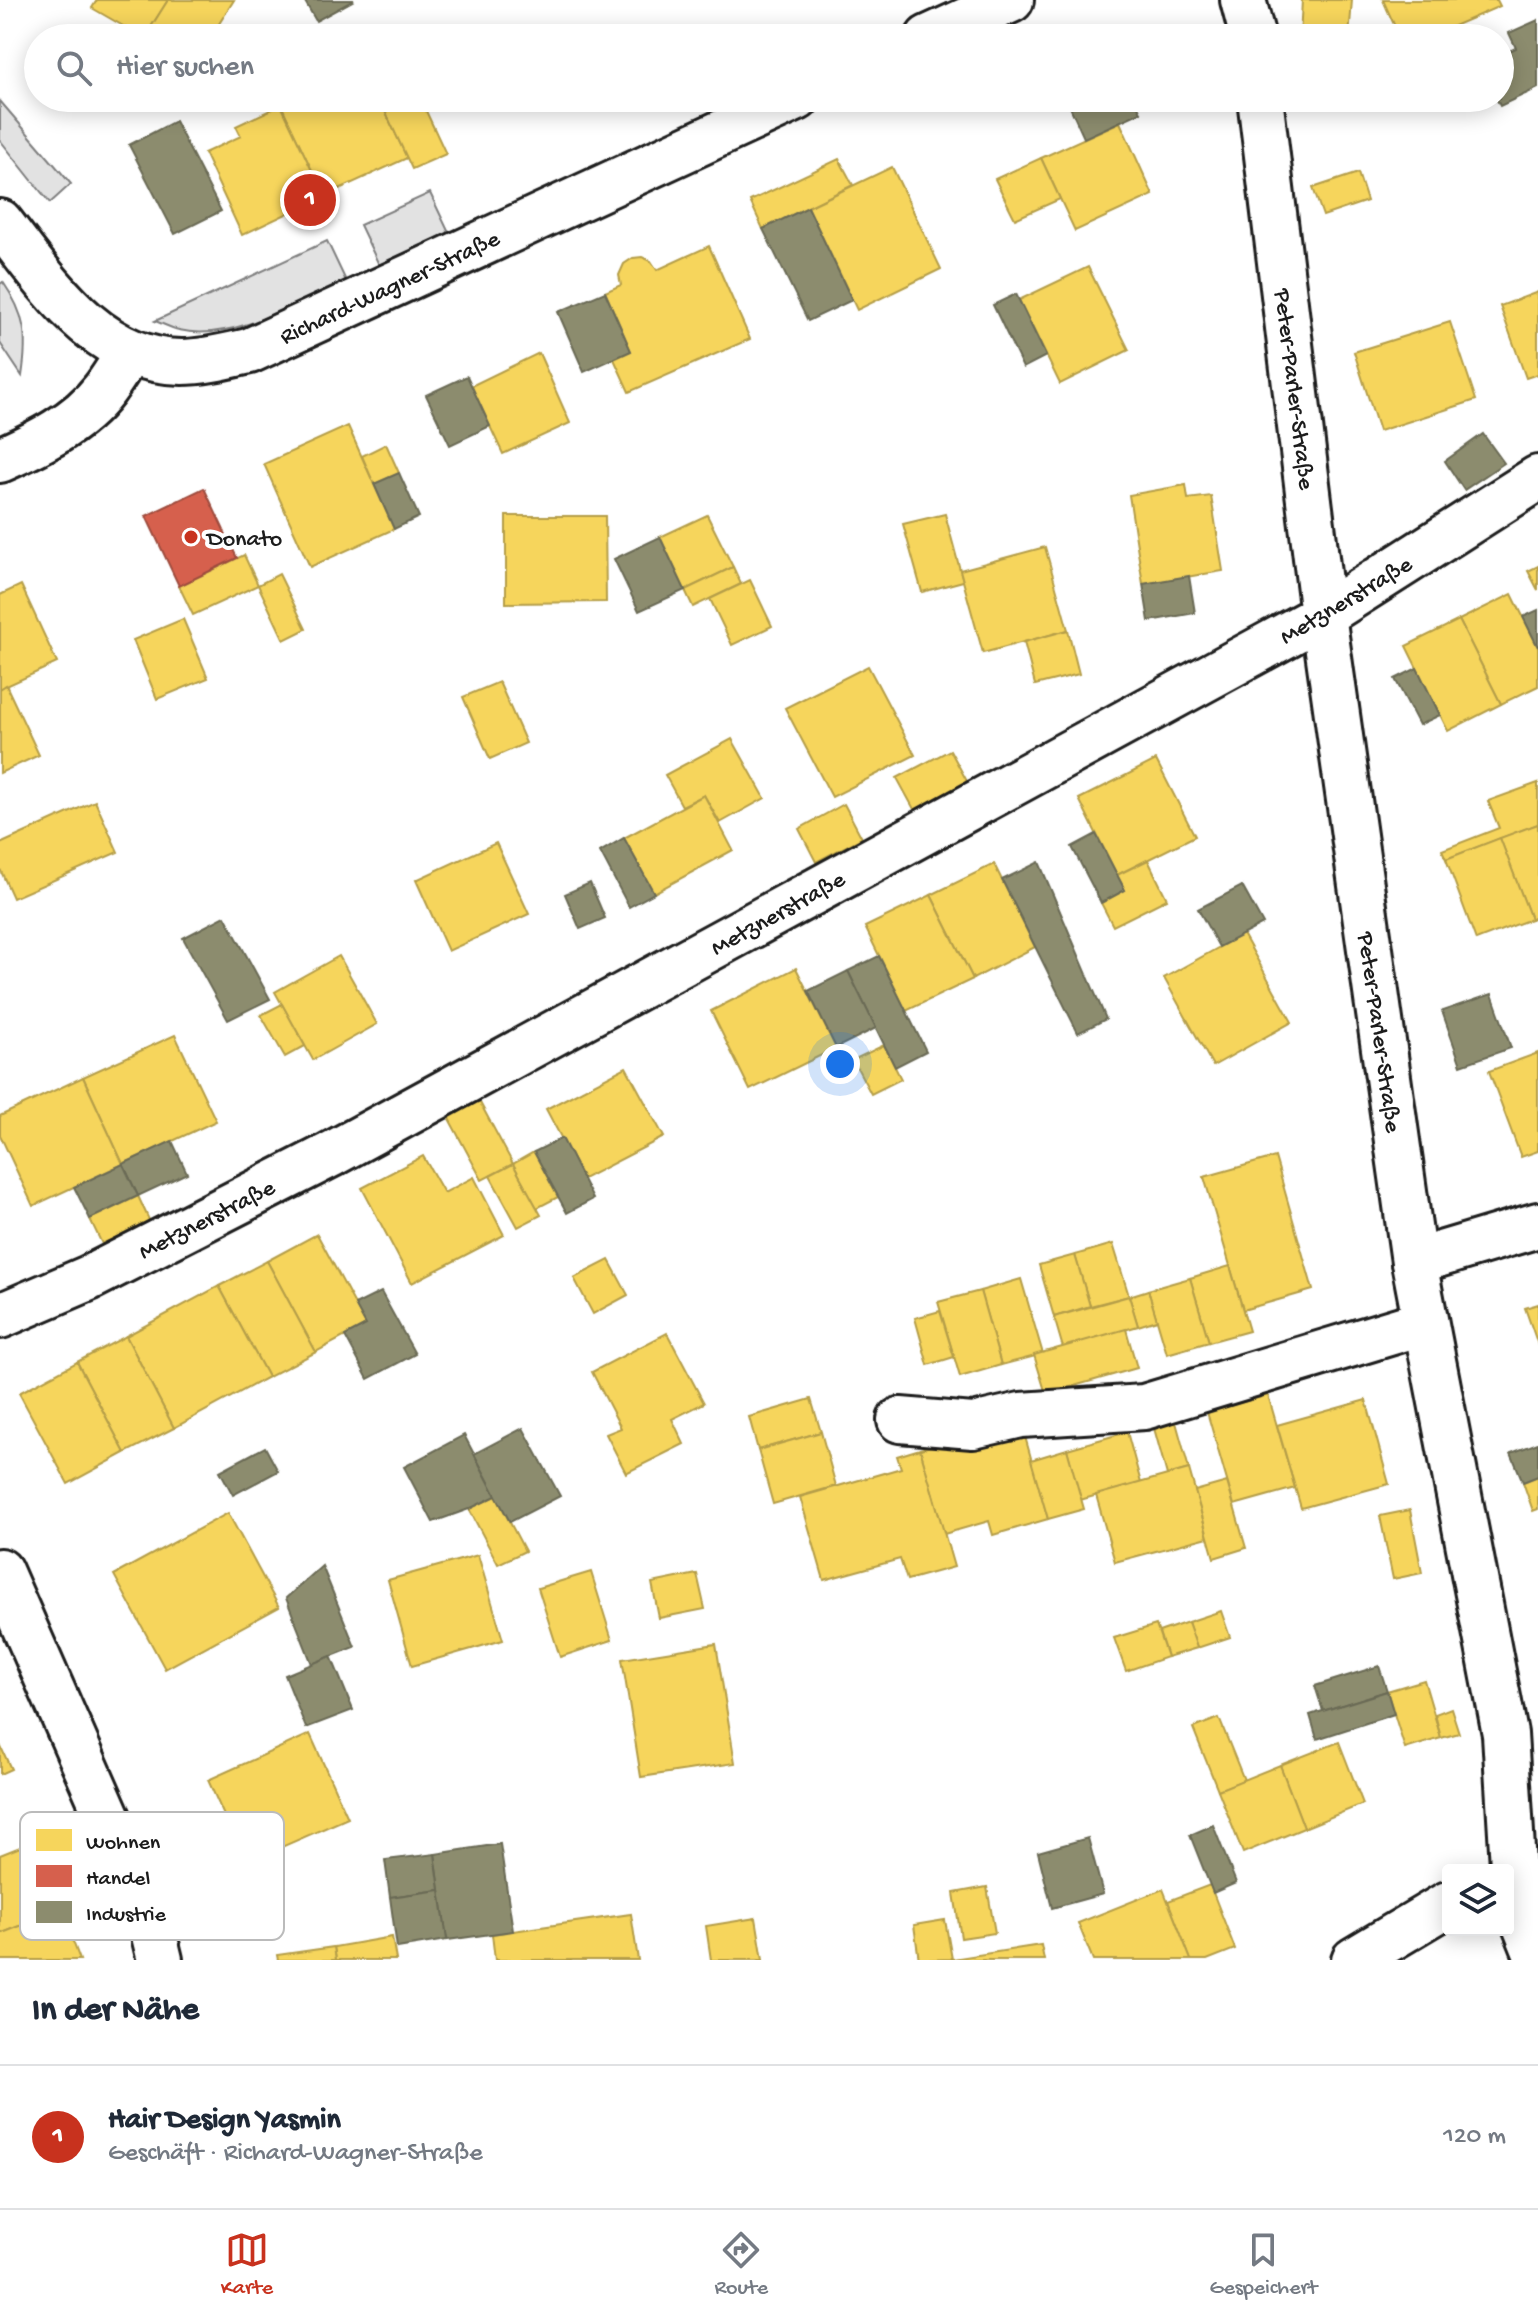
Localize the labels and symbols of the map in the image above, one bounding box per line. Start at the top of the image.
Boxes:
pin: 1 [284,170,336,230]
street label: Richard-Wagner-Straße [276,225,506,353]
street label: Peter-Parler-Straße [1266,286,1319,492]
place label: Donato [205,526,282,555]
marker: Donato [182,528,200,546]
street label: Metznerstraße [1275,551,1419,653]
street label: Metznerstraße [706,866,851,964]
street label: Peter-Parler-Straße [1349,929,1406,1135]
your location [820,1044,860,1084]
street label: Metznerstraße [135,1174,281,1268]
legend [20,1812,284,1940]
text: Wohnen [86,1831,161,1857]
text: Handel [86,1867,150,1893]
text: Industrie [86,1903,167,1929]

